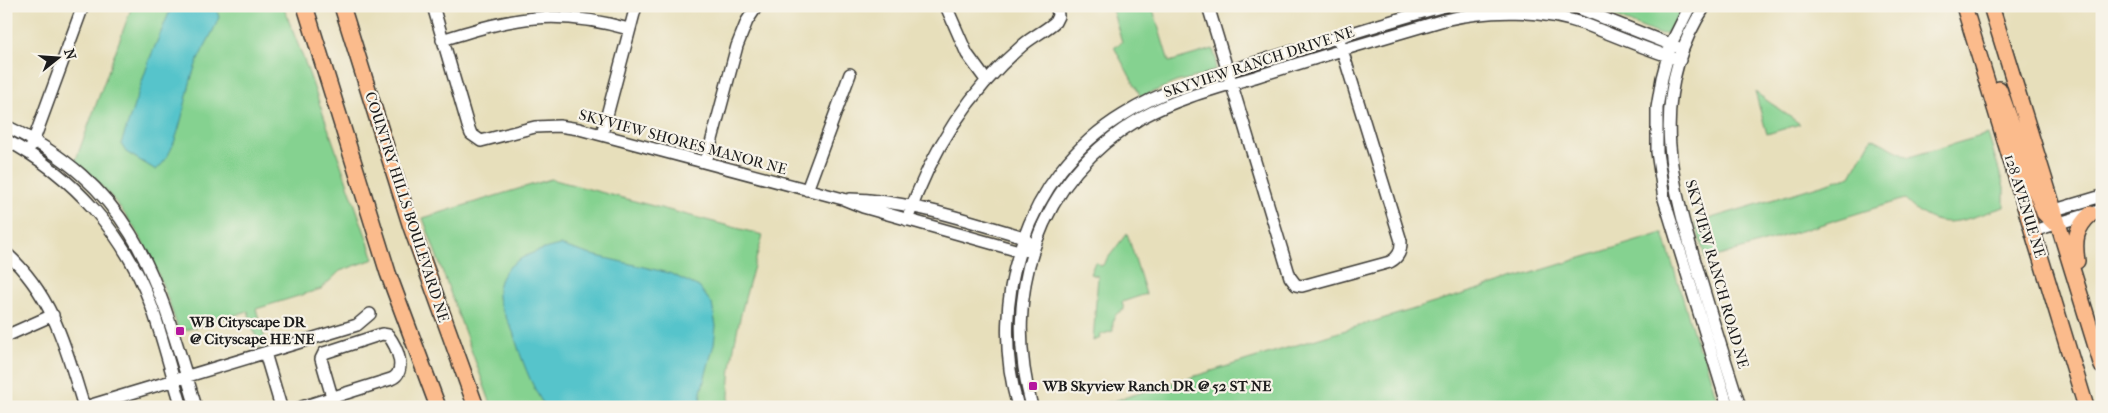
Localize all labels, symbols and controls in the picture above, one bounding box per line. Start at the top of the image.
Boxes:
street label: SKYVIEW RANCH DRIVE NE [1161,23,1357,101]
north arrow [32,32,82,82]
text: N [60,47,80,62]
street label: COUNTRY HILLS BOULEVARD NE [361,90,453,324]
street label: SKYVIEW SHORES MANOR NE [577,106,789,178]
street label: 128 AVENUE NE [2001,152,2049,260]
street label: SKYVIEW RANCH ROAD NE [1681,178,1753,370]
place label: WB Cityscape DR @ Cityscape HE NE [189,313,315,348]
marker: WB Cityscape DR @ Cityscape HE NE [174,325,186,337]
place label: WB Skyview Ranch DR @ 52 ST NE [1042,377,1272,395]
marker: WB Skyview Ranch DR @ 52 ST NE [1027,380,1039,392]

